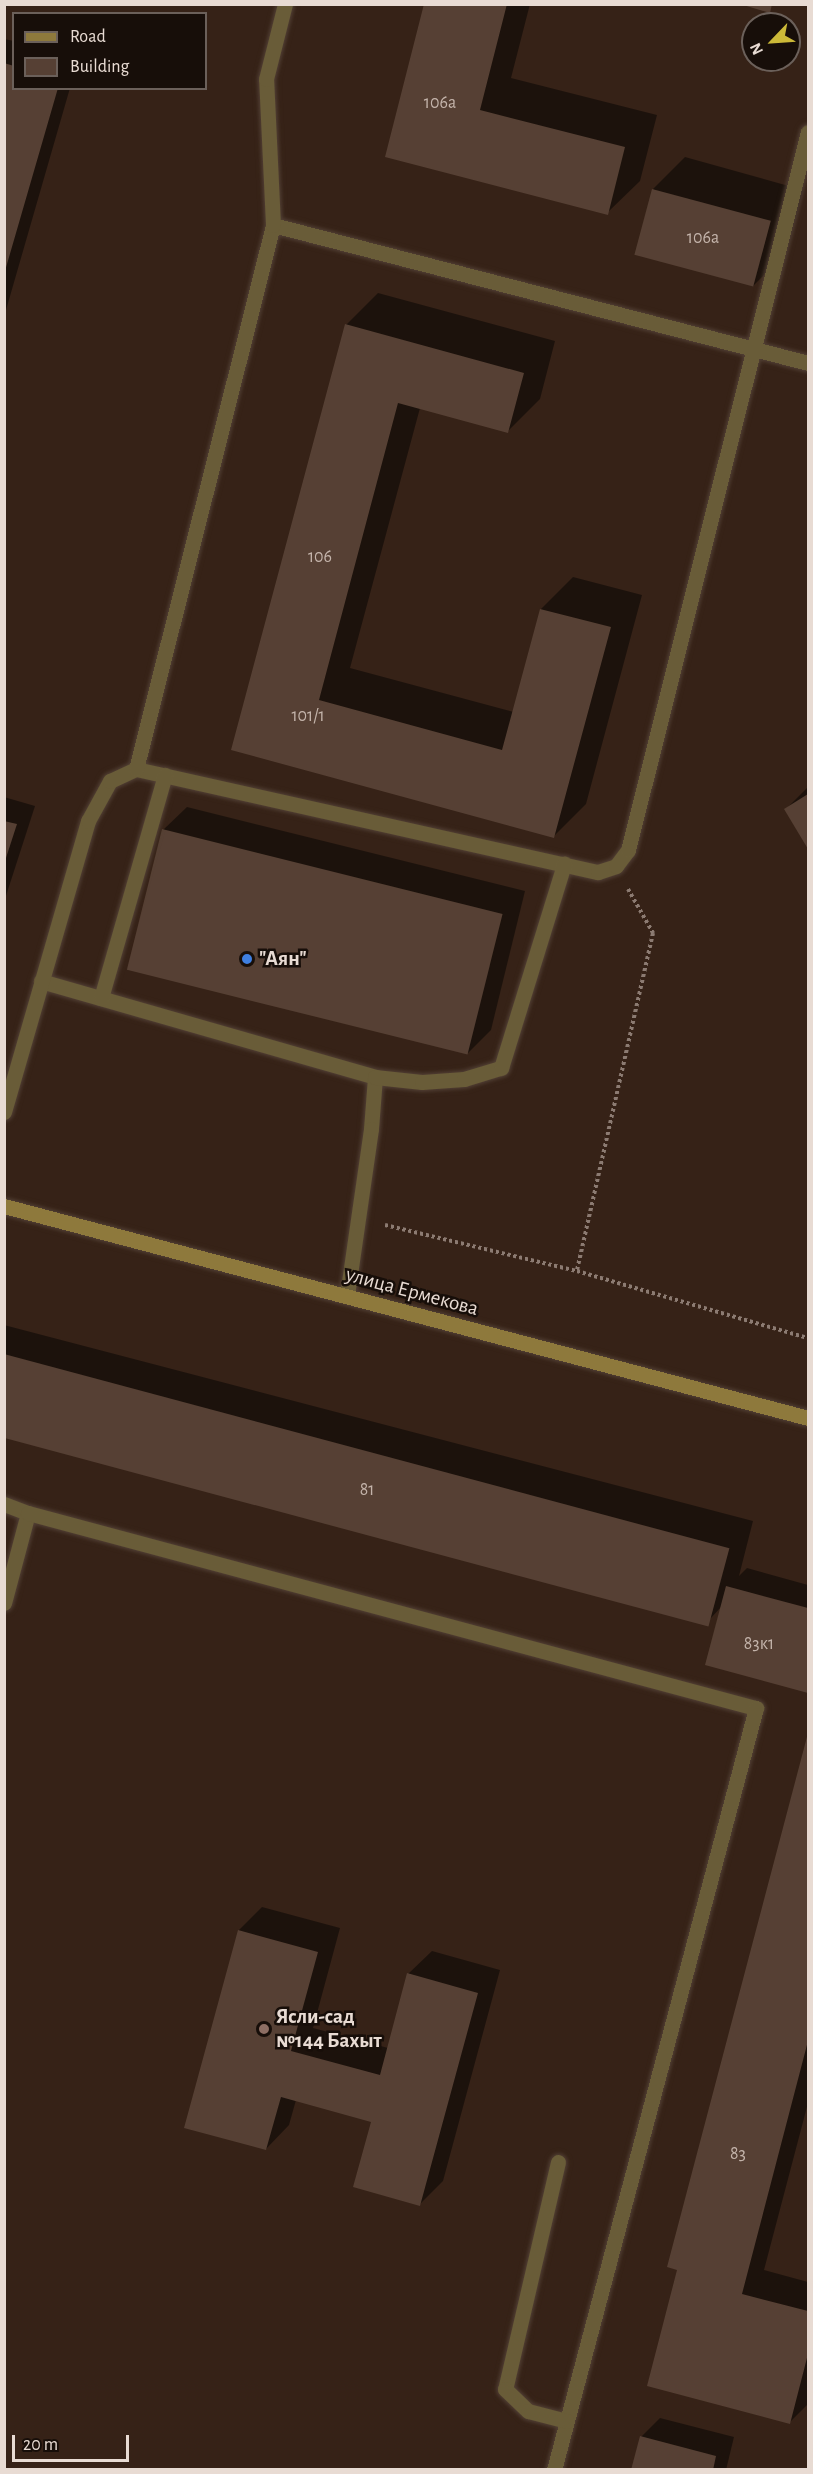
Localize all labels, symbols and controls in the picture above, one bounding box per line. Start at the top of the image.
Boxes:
legend [12,12,207,90]
north arrow [741,12,801,72]
text: Road [70,28,106,46]
text: N [747,40,766,57]
text: Building [70,58,129,76]
house number: 106а [424,92,456,114]
house number: 106а [687,227,719,249]
house number: 106 [308,546,332,568]
house number: 101/1 [291,705,325,727]
place label: "Аян" [259,946,307,972]
marker: "Аян" [240,952,254,966]
street label: улица Ермекова [343,1262,481,1322]
house number: 81 [360,1479,374,1501]
house number: 83к1 [744,1633,774,1655]
place label: Ясли-сад №144 Бахыт [276,2004,382,2054]
marker: Ясли-сад №144 Бахыт [257,2022,271,2036]
house number: 83 [730,2143,746,2165]
scale bar [15,2423,132,2461]
text: 20 m [23,2436,58,2454]

